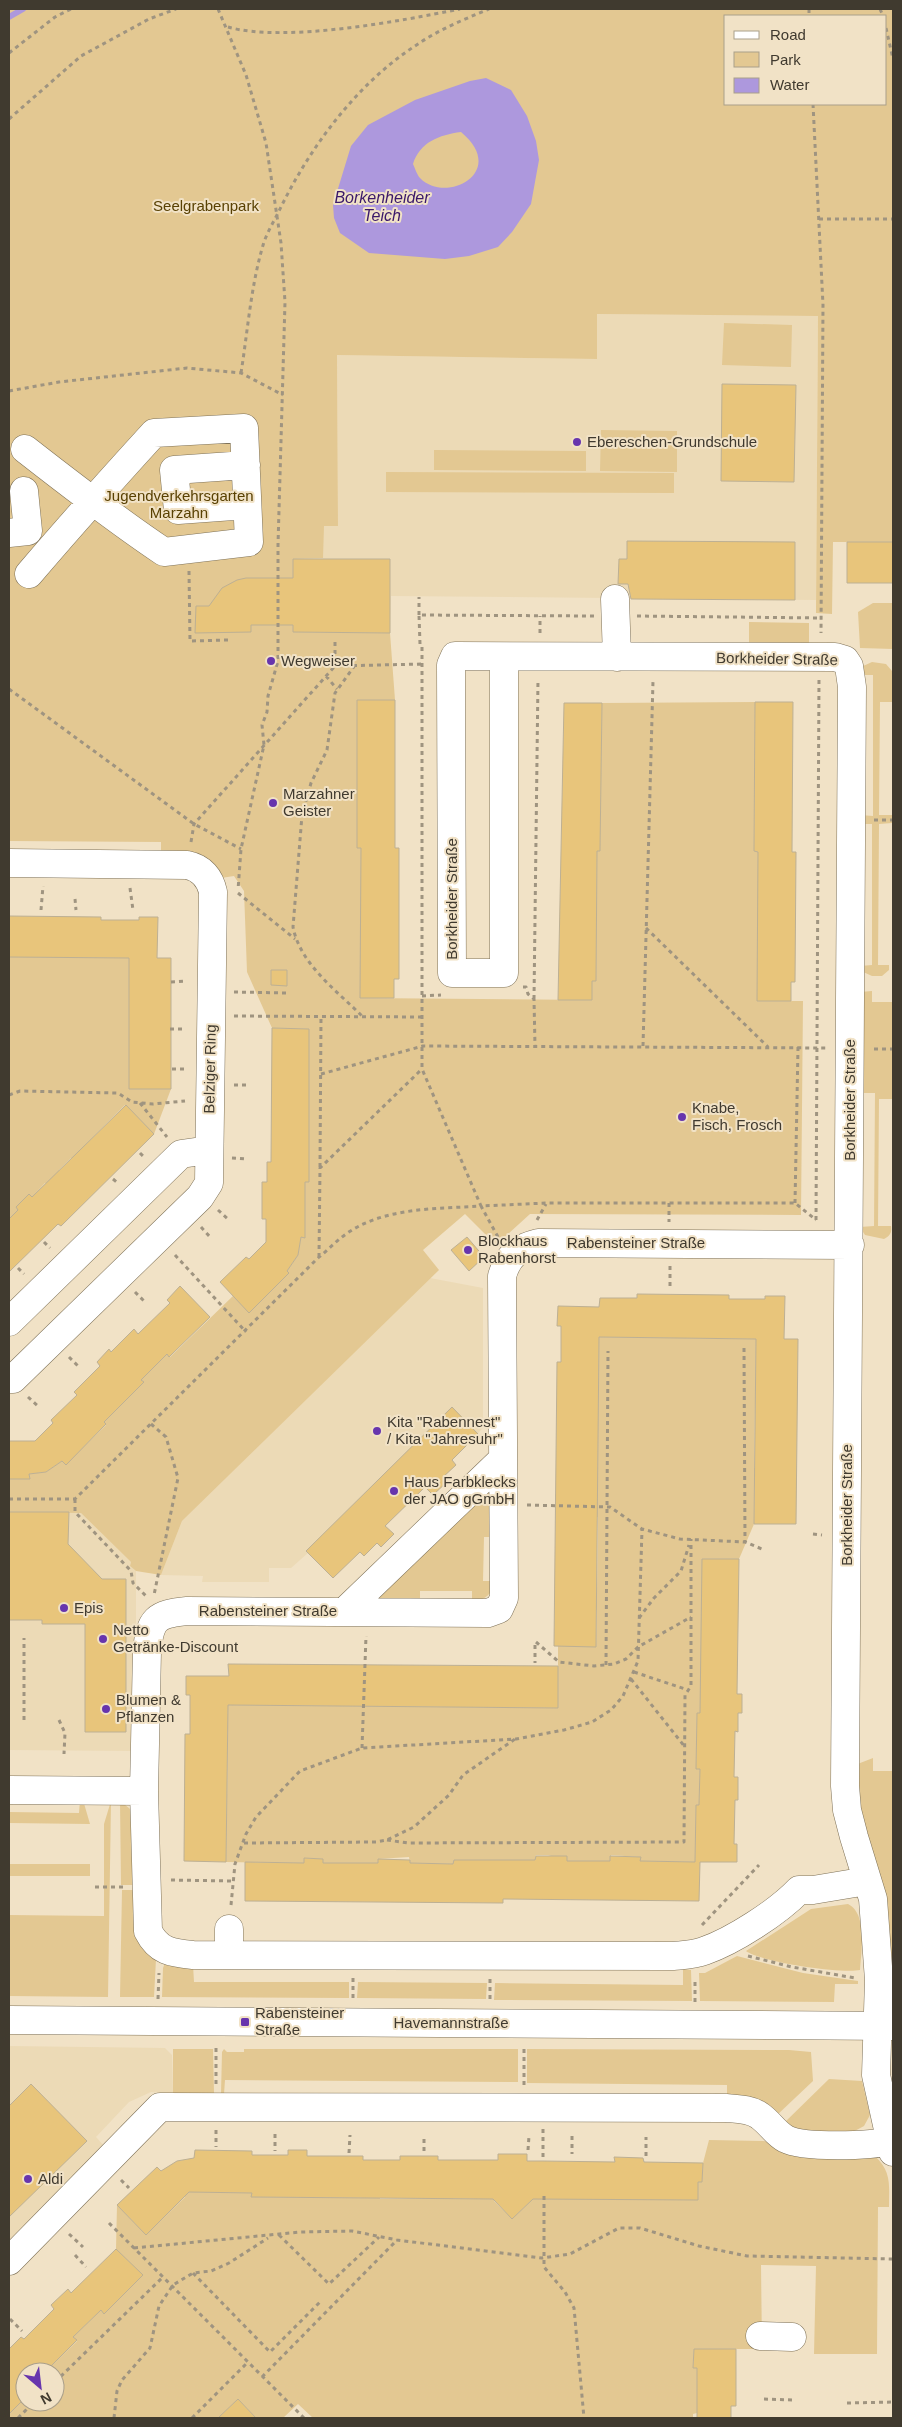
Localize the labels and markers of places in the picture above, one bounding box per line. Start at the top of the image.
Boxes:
place label: Ebereschen-Grundschule [587,433,757,450]
marker: Ebereschen-Grundschule [571,436,583,448]
place label: Wegweiser [281,652,355,669]
marker: Wegweiser [265,655,277,667]
place label: Marzahner Geister [283,785,355,819]
marker: Marzahner Geister [267,797,279,809]
place label: Knabe, Fisch, Frosch [692,1099,782,1133]
marker: Knabe, Fisch, Frosch [676,1111,688,1123]
place label: Blockhaus Rabenhorst [478,1232,556,1266]
marker: Blockhaus Rabenhorst [462,1244,474,1256]
place label: Kita "Rabennest" / Kita "Jahresuhr" [387,1413,503,1447]
marker: Kita "Rabennest" / Kita "Jahresuhr" [371,1425,383,1437]
place label: Haus Farbklecks der JAO gGmbH [404,1473,516,1507]
marker: Haus Farbklecks der JAO gGmbH [388,1485,400,1497]
place label: Epis [74,1599,103,1616]
marker: Epis [58,1602,70,1614]
place label: Netto Getränke-Discount [113,1621,239,1655]
marker: Netto Getränke-Discount [97,1633,109,1645]
place label: Blumen & Pflanzen [116,1691,181,1725]
marker: Blumen & Pflanzen [100,1703,112,1715]
place label: Rabensteiner Straße [255,2004,344,2038]
marker: Rabensteiner Straße [239,2016,251,2028]
place label: Aldi [38,2170,63,2187]
marker: Aldi [22,2173,34,2185]

